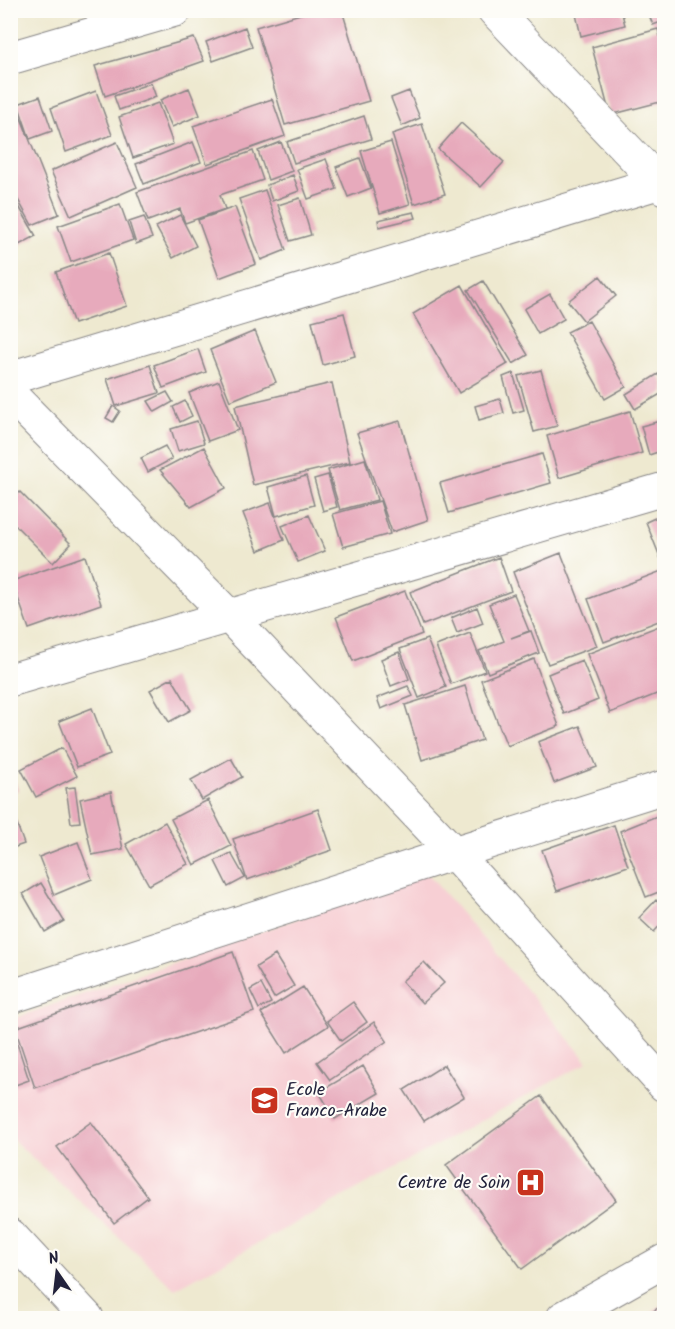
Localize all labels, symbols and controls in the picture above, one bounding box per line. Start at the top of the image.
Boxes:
place label: Ecole Franco-Arabe [286,1076,387,1126]
school or university icon: Ecole Franco-Arabe [249,1084,281,1116]
hospital icon: Centre de Soin [515,1167,547,1199]
place label: Centre de Soin [397,1169,510,1198]
north arrow [27,1242,87,1302]
text: N [46,1246,62,1272]

